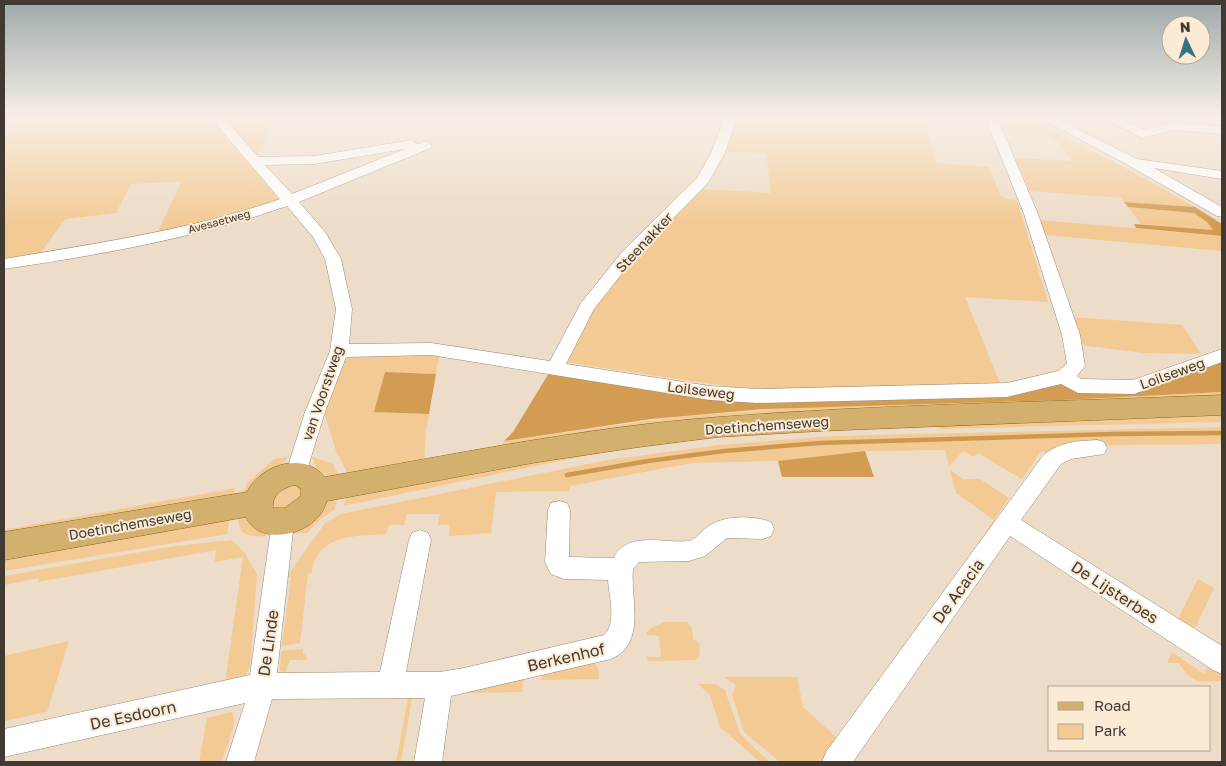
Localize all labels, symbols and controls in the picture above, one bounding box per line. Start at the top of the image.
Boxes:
north arrow [1161,15,1211,65]
text: N [1179,18,1191,35]
street label: Avesaetweg [186,206,252,236]
street label: Steenakker [612,208,677,276]
street label: van Voorstweg [298,343,346,443]
street label: Loilseweg [1137,353,1207,393]
street label: Loilseweg [666,377,736,403]
street label: Doetinchemseweg [704,412,830,438]
street label: Doetinchemseweg [67,505,193,543]
street label: De Acacia [928,555,988,627]
street label: De Lijsterbes [1068,556,1162,628]
street label: De Linde [253,609,283,677]
street label: Berkenhof [525,638,607,676]
legend [1048,686,1211,751]
street label: De Esdoorn [88,696,178,734]
text: Road [1094,696,1131,714]
text: Park [1094,721,1127,739]

